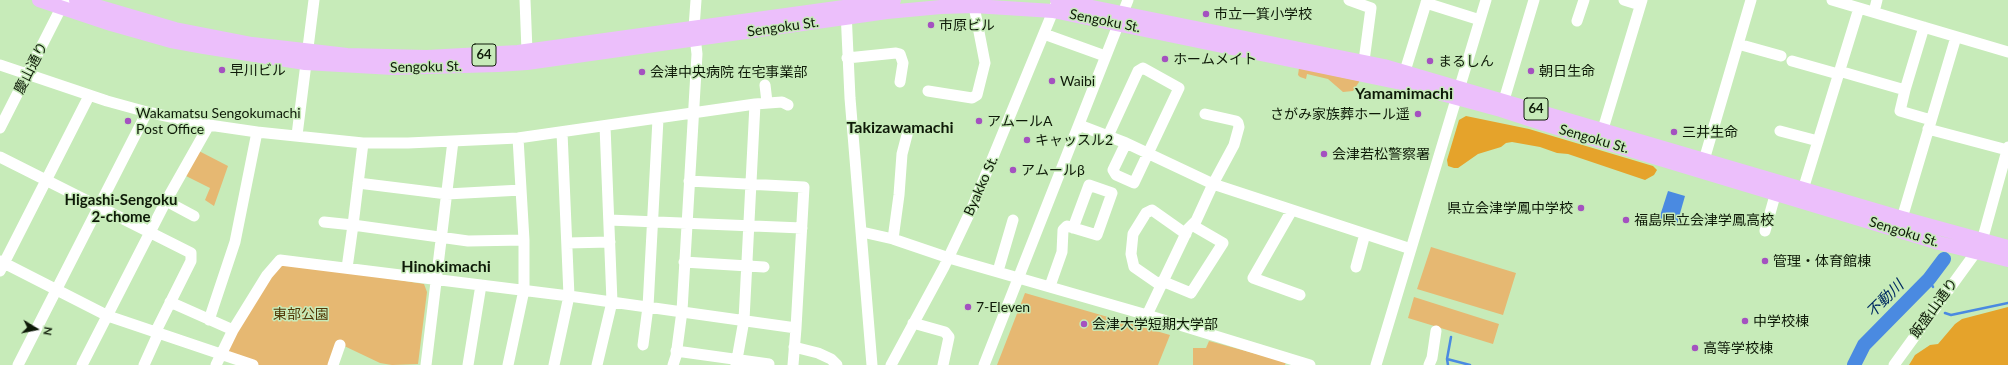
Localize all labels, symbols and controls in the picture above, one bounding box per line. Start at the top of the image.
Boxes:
street label: Sengoku St. [1068,6,1142,36]
place label: 市立一箕小学校 [1214,6,1312,22]
marker: 市立一箕小学校 [1201,9,1211,19]
street label: Sengoku St. [746,14,820,40]
place label: 市原ビル [939,17,995,33]
marker: 市原ビル [926,20,936,30]
street label: 慶山通り [11,39,51,97]
road number: 64 [472,44,496,66]
place label: ホームメイト [1173,51,1257,67]
place label: まるしん [1438,53,1494,69]
marker: ホームメイト [1160,54,1170,64]
marker: まるしん [1425,56,1435,66]
street label: Sengoku St. [390,58,462,76]
place label: 早川ビル [230,62,286,78]
place label: 朝日生命 [1539,63,1595,79]
place label: 会津中央病院 在宅事業部 [650,64,808,80]
marker: 早川ビル [217,65,227,75]
marker: 朝日生命 [1526,66,1536,76]
marker: 会津中央病院 在宅事業部 [637,67,647,77]
place label: Waibi [1060,73,1095,89]
marker: Waibi [1047,76,1057,86]
district label: Yamamimachi [1355,84,1453,104]
road number: 64 [1524,98,1548,120]
place label: Wakamatsu Sengokumachi Post Office [136,105,301,138]
place label: さがみ家族葬ホール遥 [1270,106,1410,122]
marker: さがみ家族葬ホール遥 [1413,109,1423,119]
place label: アムールA [987,113,1052,129]
marker: Wakamatsu Sengokumachi Post Office [123,116,133,126]
marker: アムールA [974,116,984,126]
district label: Takizawamachi [846,118,954,138]
street label: Sengoku St. [1557,121,1631,157]
place label: 三井生命 [1682,124,1738,140]
marker: 三井生命 [1669,127,1679,137]
place label: キャッスル2 [1035,132,1113,148]
marker: キャッスル2 [1022,135,1032,145]
place label: 会津若松警察署 [1332,146,1430,162]
marker: 会津若松警察署 [1319,149,1329,159]
street label: Byakko St. [960,153,1002,219]
place label: アムールβ [1021,162,1085,178]
marker: アムールβ [1008,165,1018,175]
district label: Higashi-Sengoku 2-chome [65,191,177,226]
place label: 県立会津学鳳中学校 [1447,200,1573,216]
marker: 県立会津学鳳中学校 [1576,203,1586,213]
place label: 福島県立会津学鳳高校 [1634,212,1774,228]
street label: Sengoku St. [1867,213,1941,251]
marker: 福島県立会津学鳳高校 [1621,215,1631,225]
place label: 管理・体育館棟 [1773,253,1871,269]
marker: 管理・体育館棟 [1760,256,1770,266]
district label: Hinokimachi [401,257,491,277]
street label: 飯盛山通り [1907,275,1961,341]
water label: 不動川 [1863,277,1907,321]
place label: 7-Eleven [976,299,1030,315]
marker: 7-Eleven [963,302,973,312]
park label: 東部公園 [273,306,329,322]
north arrow [16,309,56,349]
place label: 中学校棟 [1753,313,1809,329]
place label: 会津大学短期大学部 [1092,316,1218,332]
marker: 中学校棟 [1740,316,1750,326]
marker: 会津大学短期大学部 [1079,319,1089,329]
text: N [41,326,55,336]
place label: 高等学校棟 [1703,340,1773,356]
marker: 高等学校棟 [1690,343,1700,353]

